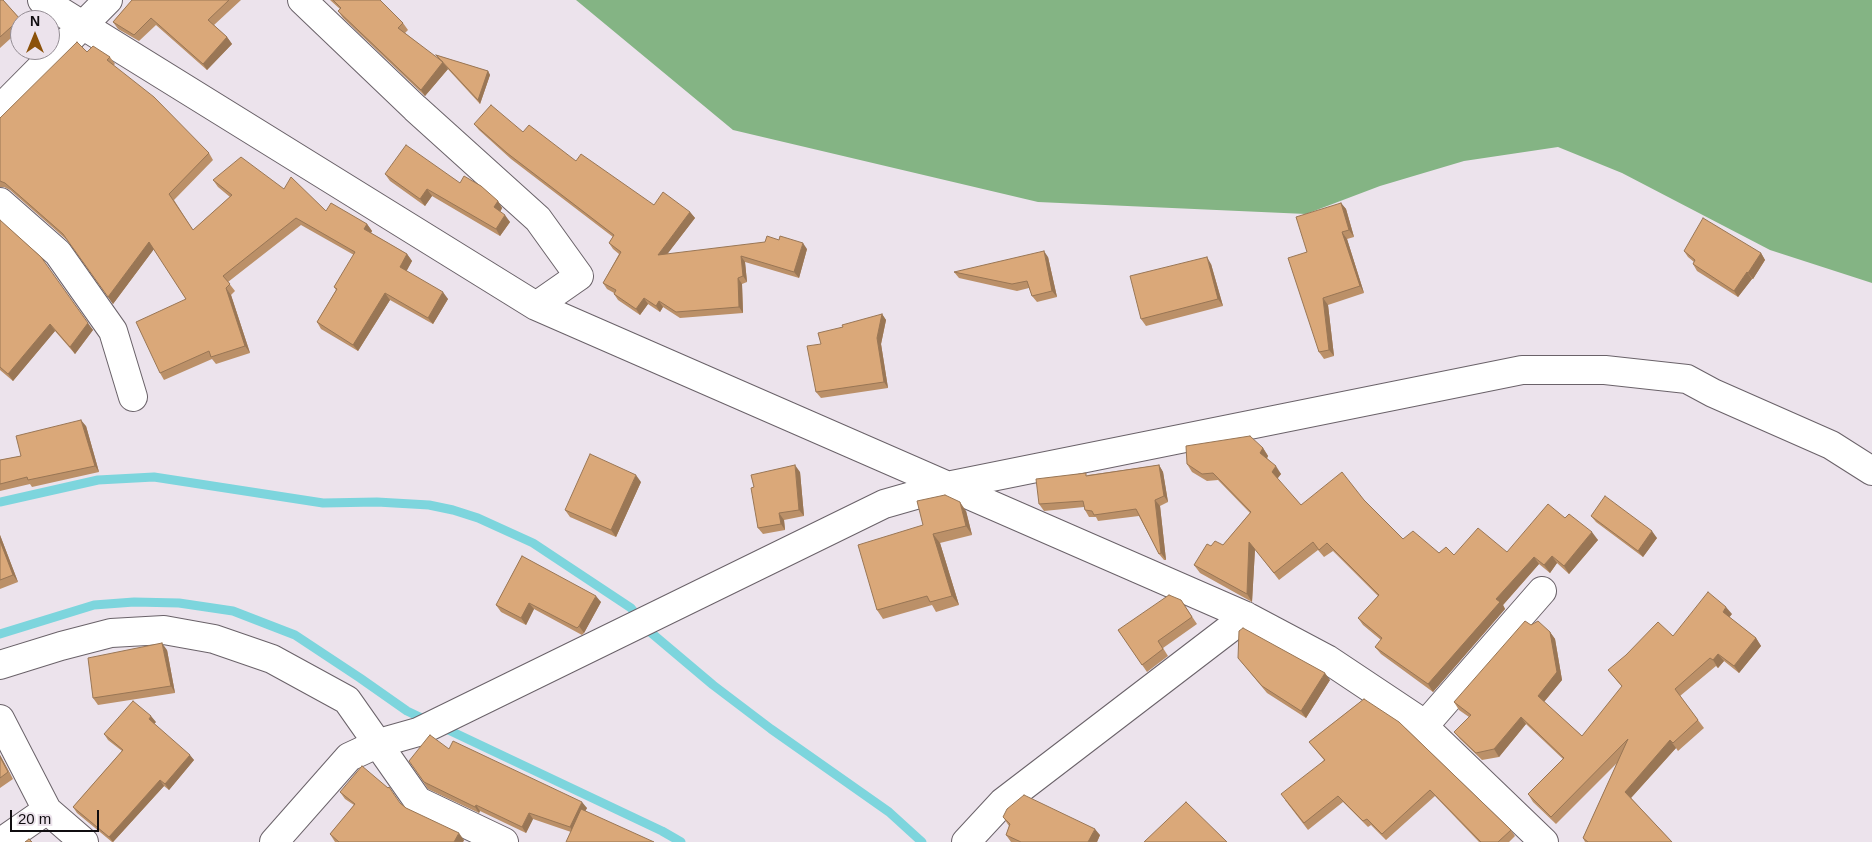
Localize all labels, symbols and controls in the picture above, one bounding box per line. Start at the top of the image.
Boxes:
north arrow [10,10,60,60]
text: N [30,13,40,29]
scale bar [12,800,101,832]
text: 20 m [18,810,51,827]

